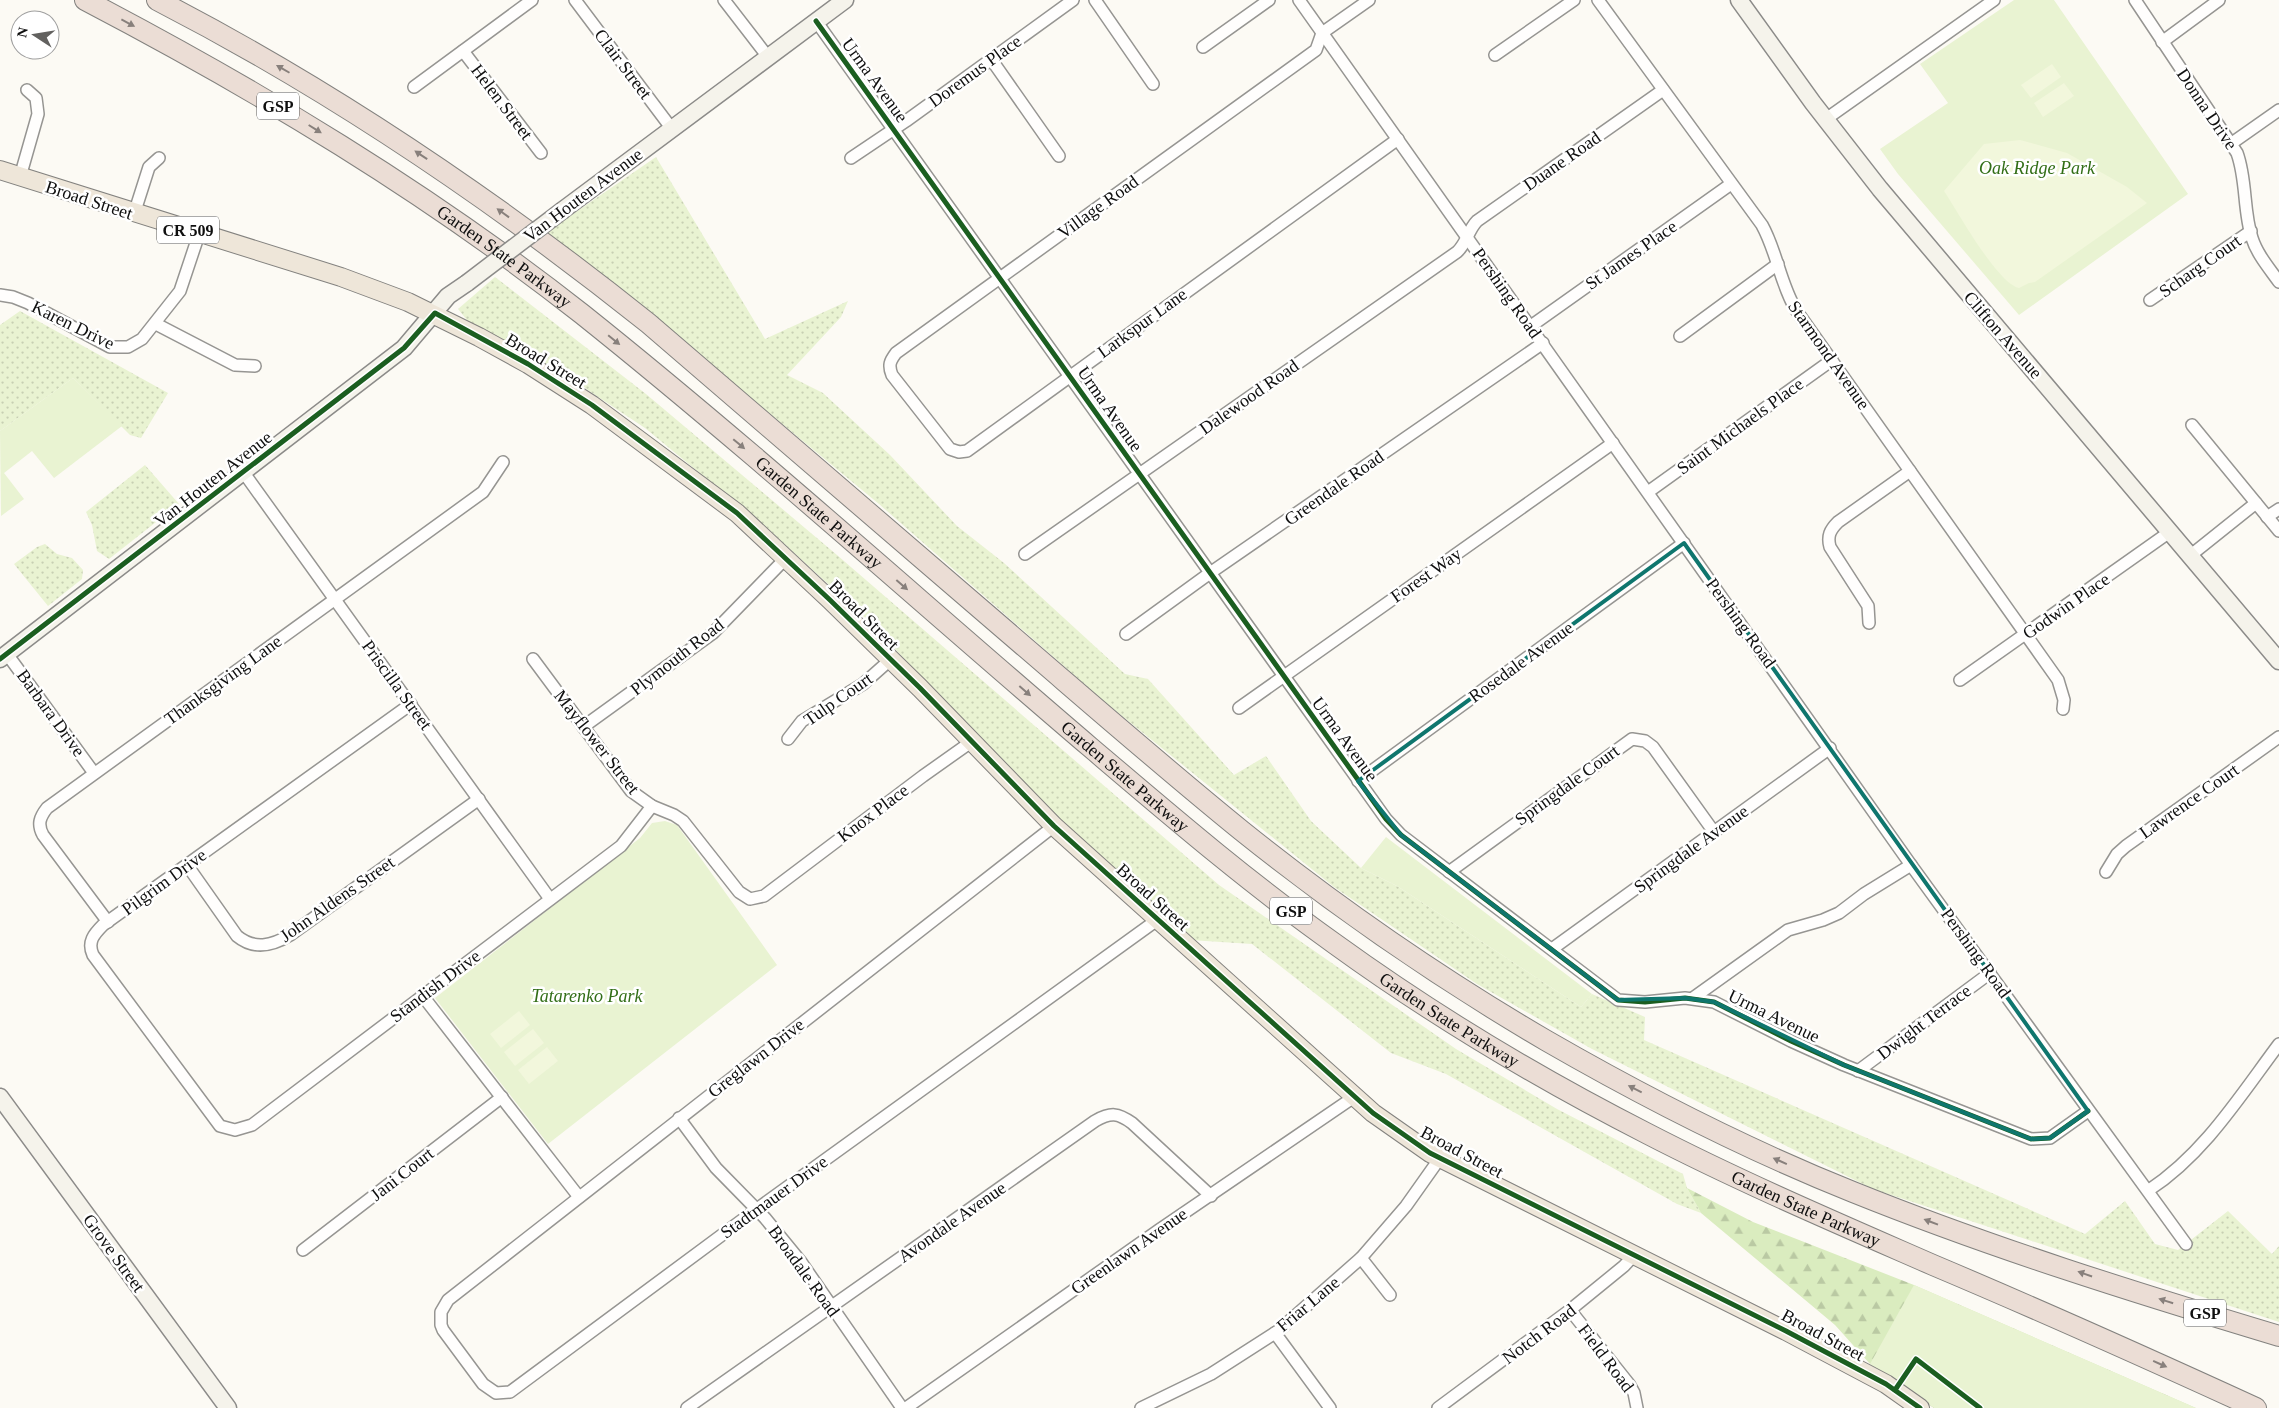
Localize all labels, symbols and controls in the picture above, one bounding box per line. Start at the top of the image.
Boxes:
north arrow [10,10,60,60]
one-way arrow [121,19,135,27]
street label: Clair Street [590,25,656,103]
text: N [14,26,31,39]
street label: Doremus Place [925,31,1025,111]
street label: Urma Avenue [838,34,912,126]
street label: Helen Street [467,60,537,144]
one-way arrow [276,65,290,74]
street label: Donna Drive [2173,65,2241,153]
road number: GSP [257,92,299,120]
one-way arrow [308,124,321,133]
street label: Duane Road [1520,127,1604,195]
street label: Van Houten Avenue [520,144,646,246]
one-way arrow [414,150,428,160]
park label: Oak Ridge Park [1979,158,2096,178]
street label: Village Road [1054,171,1142,243]
street label: Broad Street [43,177,135,223]
street label: Garden State Parkway [433,201,575,312]
one-way arrow [497,208,510,218]
road number: CR 509 [157,216,219,244]
street label: St James Place [1581,216,1681,294]
street label: Scharg Court [2155,231,2245,301]
street label: Pershing Road [1469,244,1545,342]
street label: Larkspur Lane [1093,284,1191,362]
street label: Clifton Avenue [1960,287,2046,383]
street label: Karen Drive [28,296,118,354]
street label: Starmond Avenue [1784,297,1874,413]
street label: Broad Street [502,329,590,393]
one-way arrow [607,335,620,346]
street label: Dalewood Road [1196,355,1302,439]
street label: Urma Avenue [1073,363,1147,455]
street label: Saint Michaels Place [1673,374,1807,478]
street label: Van Houten Avenue [150,427,276,531]
one-way arrow [732,439,745,450]
street label: Greendale Road [1281,446,1387,530]
street label: Garden State Parkway [752,452,887,573]
street label: Forest Way [1387,543,1465,607]
street label: Godwin Place [2019,569,2113,643]
street label: Pershing Road [1702,574,1780,672]
street label: Broad Street [825,576,903,654]
one-way arrow [895,579,908,590]
street label: Plymouth Road [627,614,727,700]
street label: Rosedale Avenue [1465,617,1577,707]
street label: Thanksgiving Lane [161,631,285,729]
street label: Priscilla Street [358,636,436,734]
street label: Barbara Drive [13,666,89,760]
street label: Tulp Court [800,668,876,730]
one-way arrow [1018,685,1030,697]
street label: Mayflower Street [550,686,644,798]
street label: Urma Avenue [1308,693,1382,785]
street label: Garden State Parkway [1057,717,1193,836]
street label: Springdale Court [1511,741,1623,829]
street label: Lawrence Court [2136,759,2242,843]
street label: Knox Place [834,780,912,846]
street label: Springdale Avenue [1630,801,1752,897]
street label: Pilgrim Drive [118,845,210,919]
street label: John Aldens Street [276,852,398,946]
street label: Broad Street [1113,859,1193,935]
road number: GSP [1270,898,1312,924]
street label: Pershing Road [1937,904,2015,1002]
street label: Standish Drive [386,946,484,1026]
street label: Garden State Parkway [1376,968,1523,1071]
street label: Dwight Terrace [1873,980,1975,1064]
street label: Urma Avenue [1725,985,1823,1047]
park label: Tatarenko Park [531,986,644,1006]
street label: Greglawn Drive [704,1014,808,1102]
one-way arrow [1627,1085,1642,1093]
street label: Broad Street [1417,1122,1507,1182]
street label: Jani Court [366,1143,438,1205]
street label: Stadtmauer Drive [717,1151,831,1243]
one-way arrow [1773,1156,1787,1164]
street label: Garden State Parkway [1728,1167,1883,1251]
street label: Avondale Avenue [894,1177,1010,1267]
street label: Greenlawn Avenue [1067,1203,1191,1299]
street label: Grove Street [79,1210,149,1296]
one-way arrow [1923,1218,1938,1226]
street label: Broadale Road [764,1222,844,1320]
one-way arrow [2077,1270,2092,1278]
street label: Friar Lane [1273,1272,1343,1336]
one-way arrow [2158,1296,2173,1304]
street label: Notch Road [1498,1300,1580,1368]
road number: GSP [2184,1300,2226,1326]
street label: Broad Street [1778,1305,1868,1365]
street label: Field Road [1574,1320,1638,1396]
one-way arrow [2153,1361,2167,1369]

